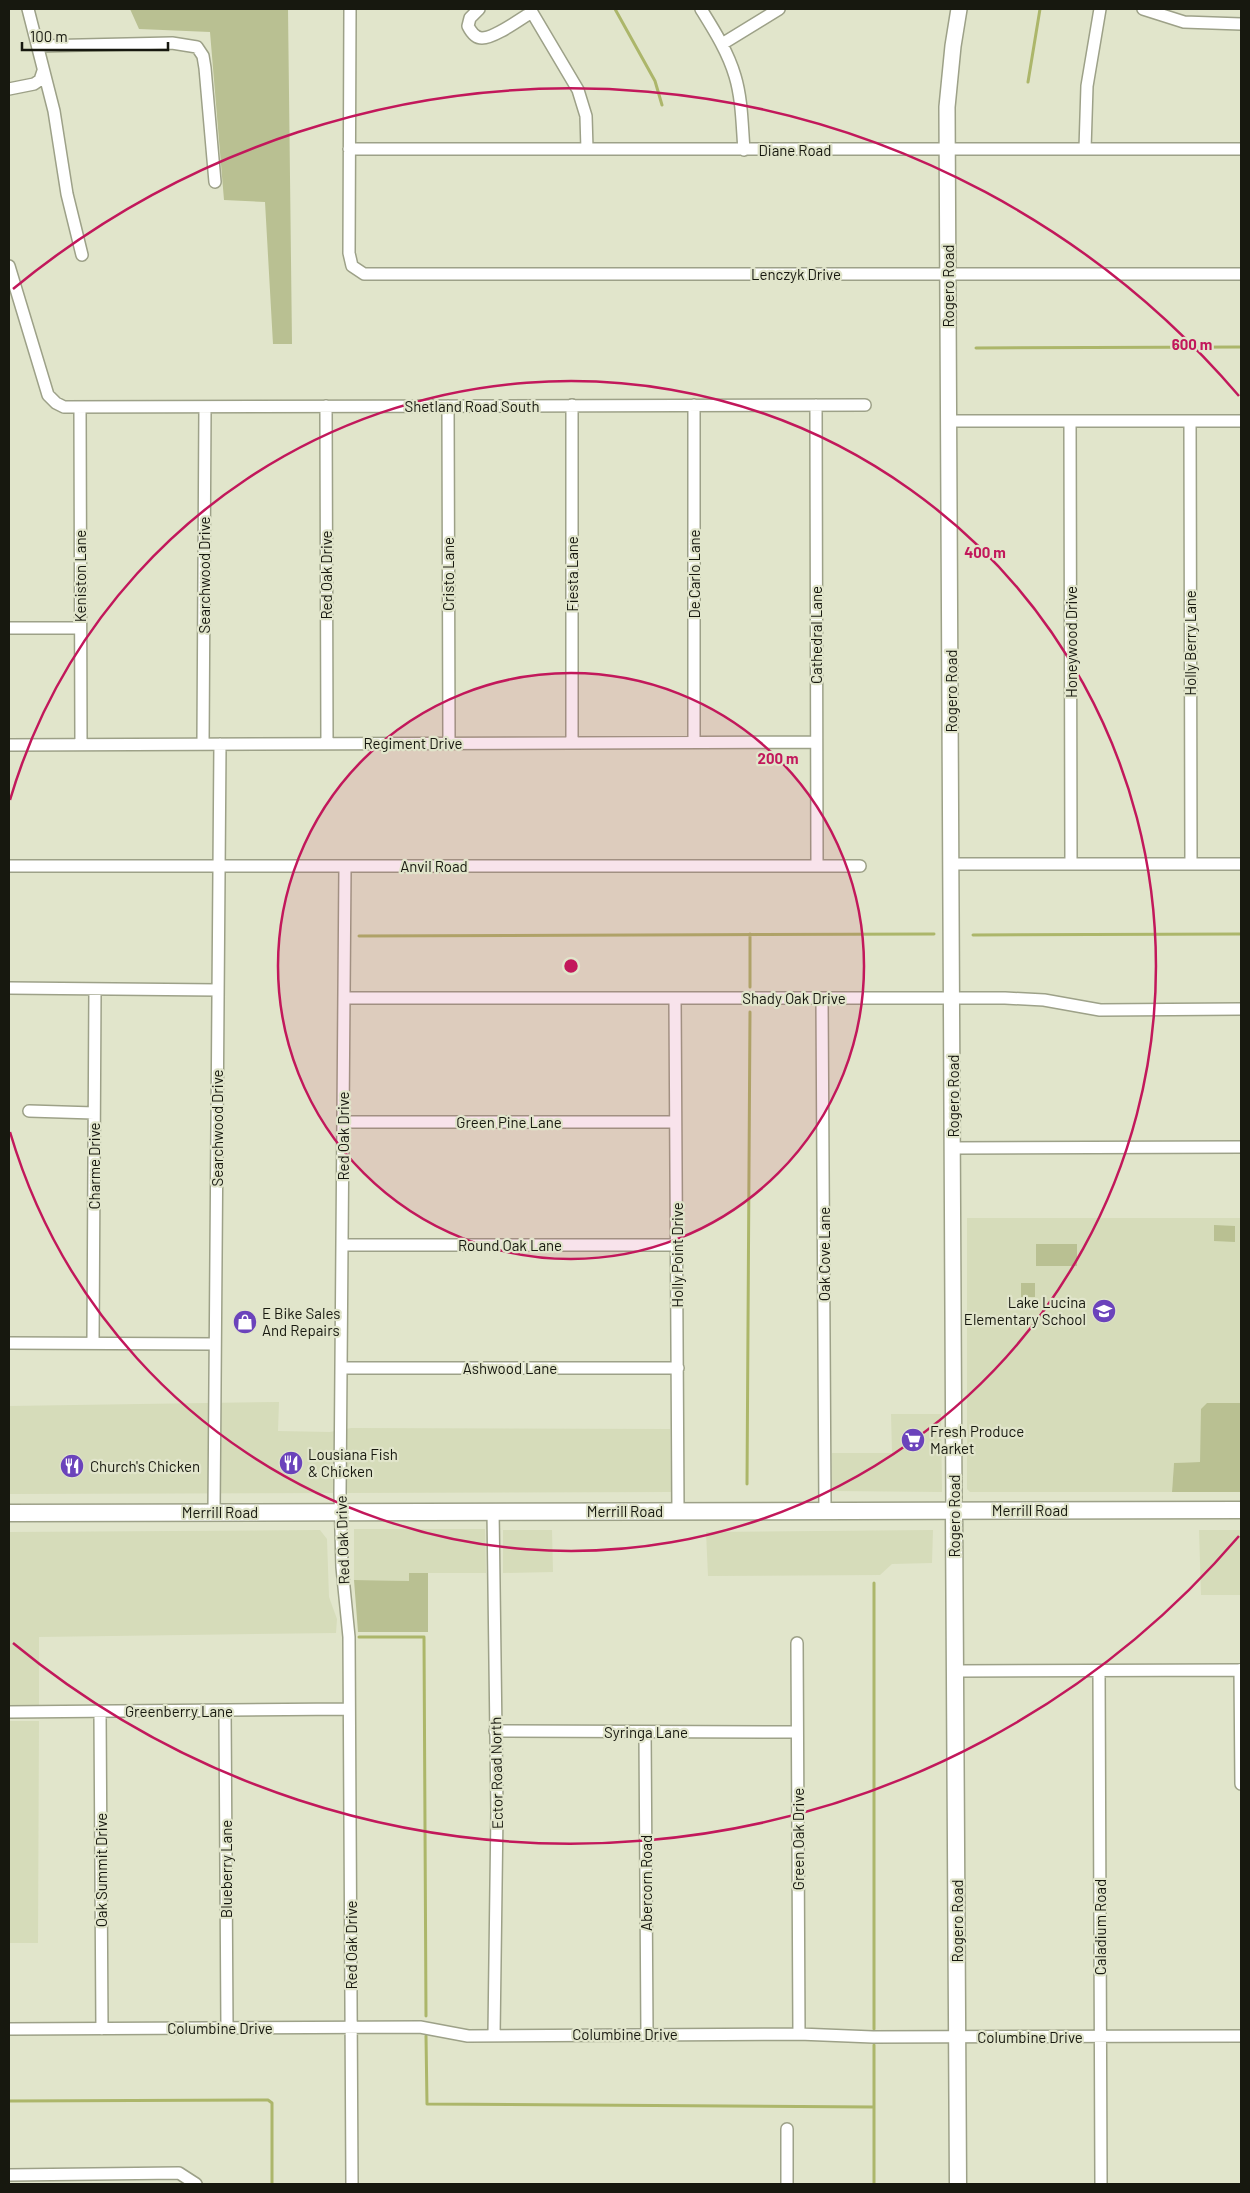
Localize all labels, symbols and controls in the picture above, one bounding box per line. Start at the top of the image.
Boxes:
scale bar [22,20,169,52]
text: 100 m [30,27,68,45]
street label: Diane Road [759,141,831,159]
street label: Rogero Road [939,244,957,328]
street label: Lenczyk Drive [751,265,841,283]
text: 600 m [1172,335,1212,353]
street label: Shetland Road South [404,397,540,415]
street label: Searchwood Drive [195,516,213,634]
street label: De Carlo Lane [685,529,703,619]
street label: Keniston Lane [71,530,89,622]
street label: Red Oak Drive [317,530,335,620]
street label: Fiesta Lane [563,536,581,612]
street label: Cristo Lane [439,537,457,611]
text: 400 m [964,543,1006,561]
street label: Cathedral Lane [807,586,825,684]
street label: Honeywood Drive [1062,586,1080,698]
street label: Holly Berry Lane [1181,590,1199,696]
street label: Rogero Road [942,649,960,733]
street label: Regiment Drive [363,734,463,752]
text: 200 m [757,749,799,767]
street label: Anvil Road [400,857,468,875]
centre of rings [562,957,580,975]
street label: Shady Oak Drive [742,989,846,1007]
street label: Rogero Road [944,1054,962,1138]
street label: Searchwood Drive [208,1069,226,1187]
street label: Red Oak Drive [334,1091,352,1181]
street label: Green Pine Lane [456,1113,562,1131]
street label: Charme Drive [85,1122,103,1210]
street label: Holly Point Drive [668,1202,686,1308]
street label: Oak Cove Lane [815,1207,833,1301]
street label: Round Oak Lane [458,1236,562,1254]
place label: Lake Lucina Elementary School [964,1293,1086,1328]
school or university icon: Lake Lucina Elementary School [1091,1298,1117,1324]
place label: E Bike Sales And Repairs [262,1304,340,1339]
shop icon: E Bike Sales And Repairs [232,1309,258,1335]
street label: Ashwood Lane [463,1359,557,1377]
place label: Fresh Produce Market [930,1422,1024,1457]
supermarket icon: Fresh Produce Market [900,1427,926,1453]
place label: Lousiana Fish & Chicken [308,1445,398,1480]
restaurant icon: Lousiana Fish & Chicken [278,1450,304,1476]
restaurant icon: Church's Chicken [59,1453,85,1479]
place label: Church's Chicken [90,1457,200,1475]
street label: Rogero Road [945,1474,963,1558]
street label: Red Oak Drive [331,1495,353,1585]
street label: Merrill Road [992,1501,1068,1519]
street label: Merrill Road [587,1502,663,1520]
street label: Merrill Road [182,1503,258,1521]
street label: Greenberry Lane [125,1702,233,1720]
street label: Ector Road North [486,1717,506,1829]
street label: Syringa Lane [604,1723,688,1741]
street label: Green Oak Drive [789,1788,807,1890]
street label: Oak Summit Drive [92,1813,110,1927]
street label: Blueberry Lane [217,1820,235,1918]
street label: Abercorn Road [637,1835,655,1931]
street label: Rogero Road [948,1879,966,1963]
street label: Caladium Road [1091,1879,1109,1975]
street label: Red Oak Drive [342,1900,360,1990]
street label: Columbine Drive [167,2019,273,2037]
street label: Columbine Drive [572,2025,678,2043]
street label: Columbine Drive [977,2028,1083,2046]

